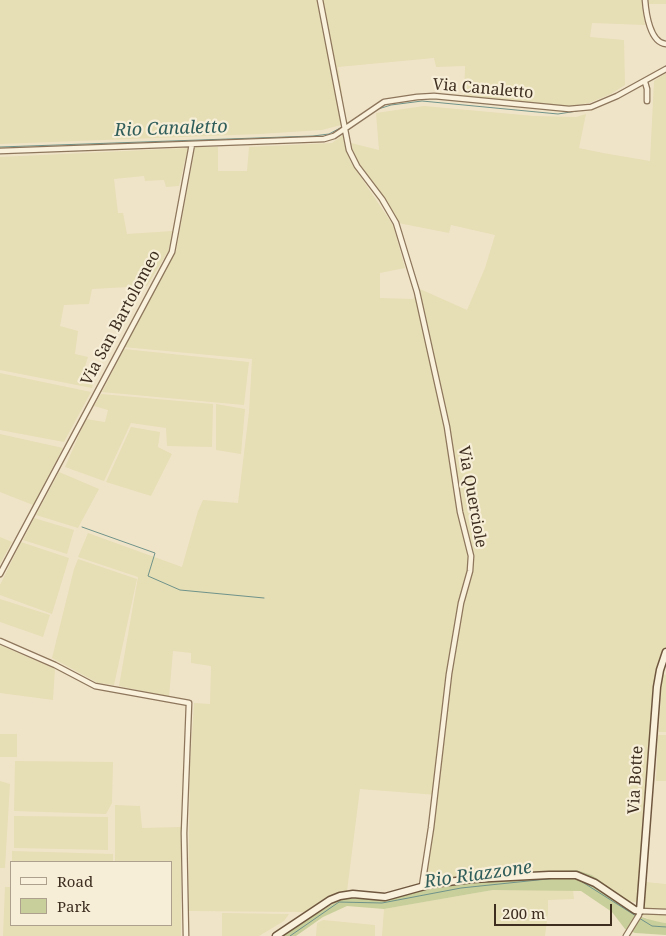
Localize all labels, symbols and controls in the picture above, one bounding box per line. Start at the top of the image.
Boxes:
street label: Via Canaletto [432,75,534,103]
water label: Rio Canaletto [114,116,228,142]
street label: Via San Bartolomeo [77,247,165,389]
street label: Via Querciole [454,445,490,549]
street label: Via Botte [625,745,647,815]
water label: Rio Riazzone [423,857,533,893]
legend [10,861,172,926]
text: Road [57,871,93,891]
scale bar [496,894,614,926]
text: Park [57,896,90,916]
text: 200 m [502,903,545,923]

